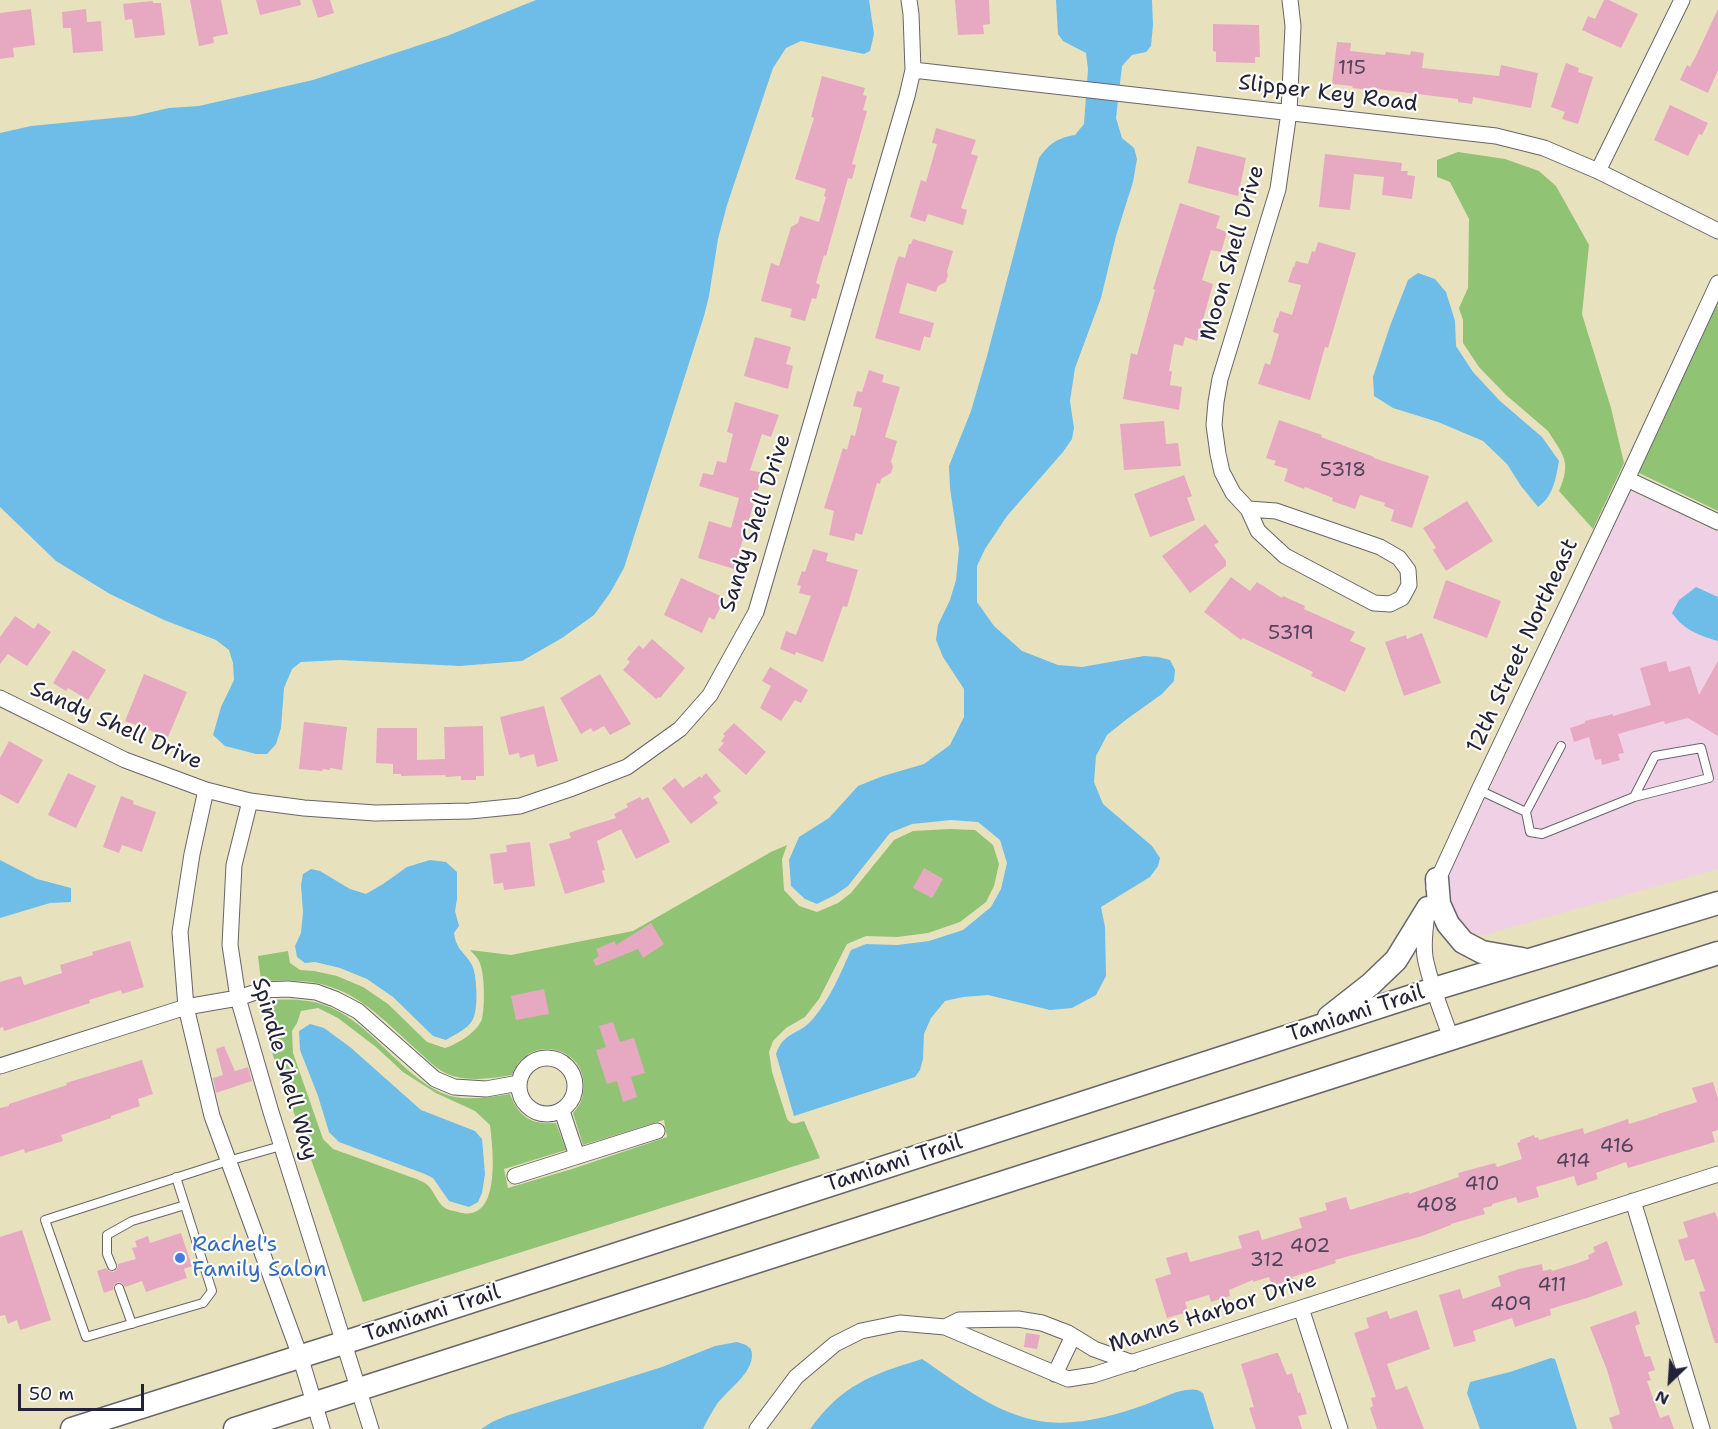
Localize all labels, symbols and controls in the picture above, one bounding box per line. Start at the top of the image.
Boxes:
house number: 115 [1338,57,1366,81]
street label: Slipper Key Road [1237,70,1419,118]
street label: Moon Shell Drive [1195,162,1271,344]
street label: Sandy Shell Drive [715,431,797,615]
house number: 5318 [1320,459,1366,483]
street label: 12th Street Northeast [1462,535,1584,757]
house number: 5319 [1268,622,1314,646]
street label: Sandy Shell Drive [26,676,206,776]
street label: Spindle Shell Way [245,975,323,1163]
street label: Tamiami Trail [1284,979,1428,1049]
street label: Tamiami Trail [822,1129,966,1199]
house number: 416 [1600,1135,1634,1159]
house number: 414 [1556,1150,1590,1174]
house number: 410 [1465,1173,1499,1197]
house number: 408 [1416,1194,1458,1218]
place label: Rachel's Family Salon [192,1232,327,1284]
house number: 402 [1290,1235,1330,1259]
house number: 312 [1250,1249,1284,1273]
marker: Rachel's Family Salon [173,1251,187,1265]
street label: Manns Harbor Drive [1106,1267,1320,1359]
house number: 411 [1537,1274,1567,1298]
street label: Tamiami Trail [360,1279,504,1349]
house number: 409 [1490,1293,1532,1317]
north arrow [1640,1351,1700,1411]
scale bar [21,1372,147,1410]
text: 50 m [29,1382,74,1406]
text: N [1652,1386,1672,1410]

